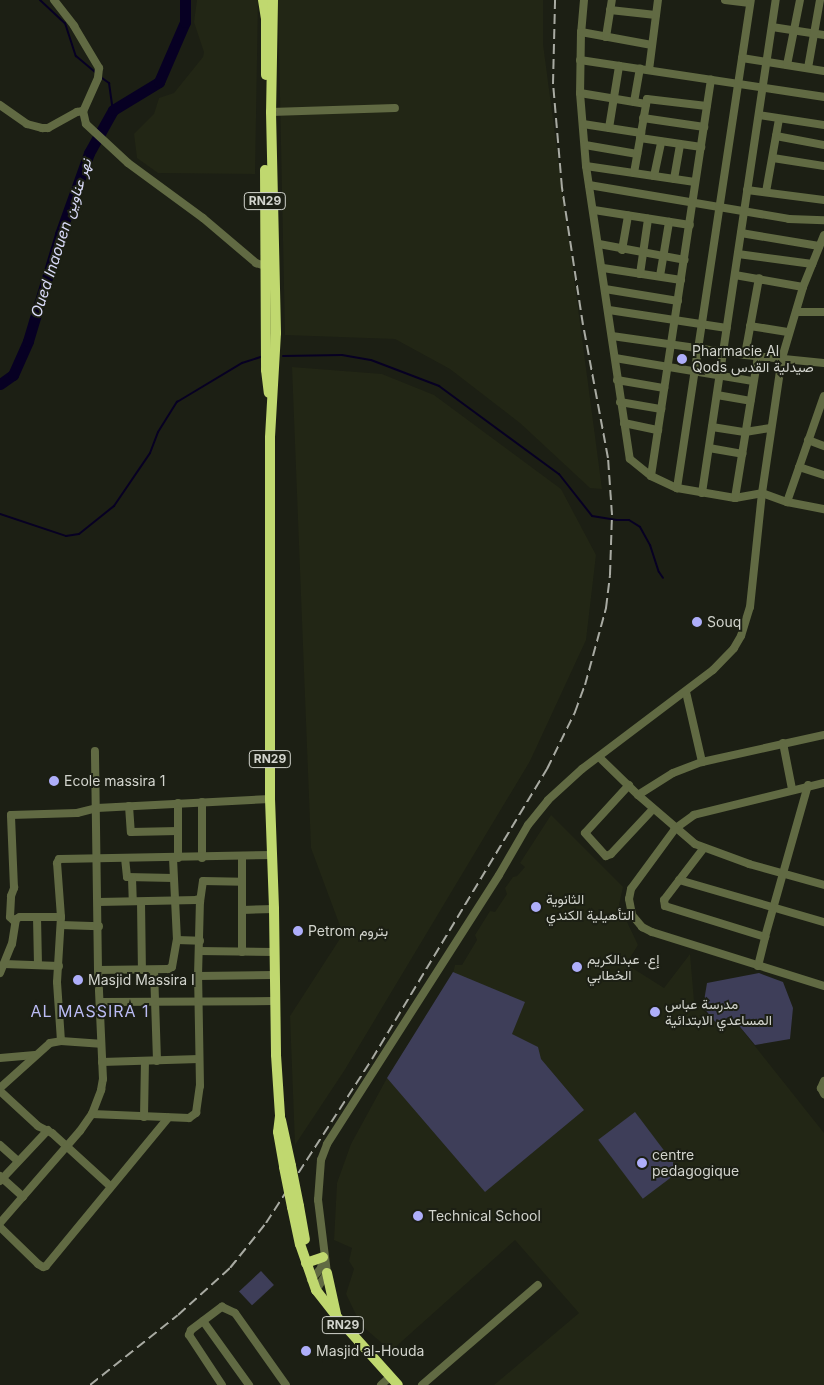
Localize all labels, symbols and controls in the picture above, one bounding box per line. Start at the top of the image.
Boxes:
water label: Oued Inaouen نهر عناوين [27,157,95,319]
road number: RN29 [244,192,286,210]
place label: Pharmacie Al Qods صيدلية القدس [692,343,814,376]
marker: Pharmacie Al Qods صيدلية القدس [676,353,688,365]
place label: Souq [707,614,741,630]
marker: Souq [691,616,703,628]
road number: RN29 [249,750,291,769]
place label: Ecole massira 1 [64,773,165,789]
marker: Ecole massira 1 [48,775,60,787]
place label: الثانوية التأهيلية الكندي [546,891,634,924]
marker: الثانوية التأهيلية الكندي [530,901,542,913]
place label: Petrom بتروم [308,923,388,939]
marker: Petrom بتروم [292,925,304,937]
place label: إع. عبدالكريم الخطابي [587,951,660,984]
marker: إع. عبدالكريم الخطابي [571,961,583,973]
place label: Masjid Massira I [88,972,195,988]
marker: Masjid Massira I [72,974,84,986]
place label: مدرسة عباس المساعدي الابتدائية [665,996,772,1028]
district label: AL MASSIRA 1 [29,1001,151,1021]
marker: مدرسة عباس المساعدي الابتدائية [649,1006,661,1018]
place label: centre pedagogique [652,1147,739,1180]
marker: centre pedagogique [636,1157,648,1169]
place label: Technical School [428,1208,541,1224]
marker: Technical School [412,1210,424,1222]
road number: RN29 [322,1316,364,1334]
place label: Masjid al-Houda [316,1343,424,1359]
marker: Masjid al-Houda [300,1345,312,1357]

